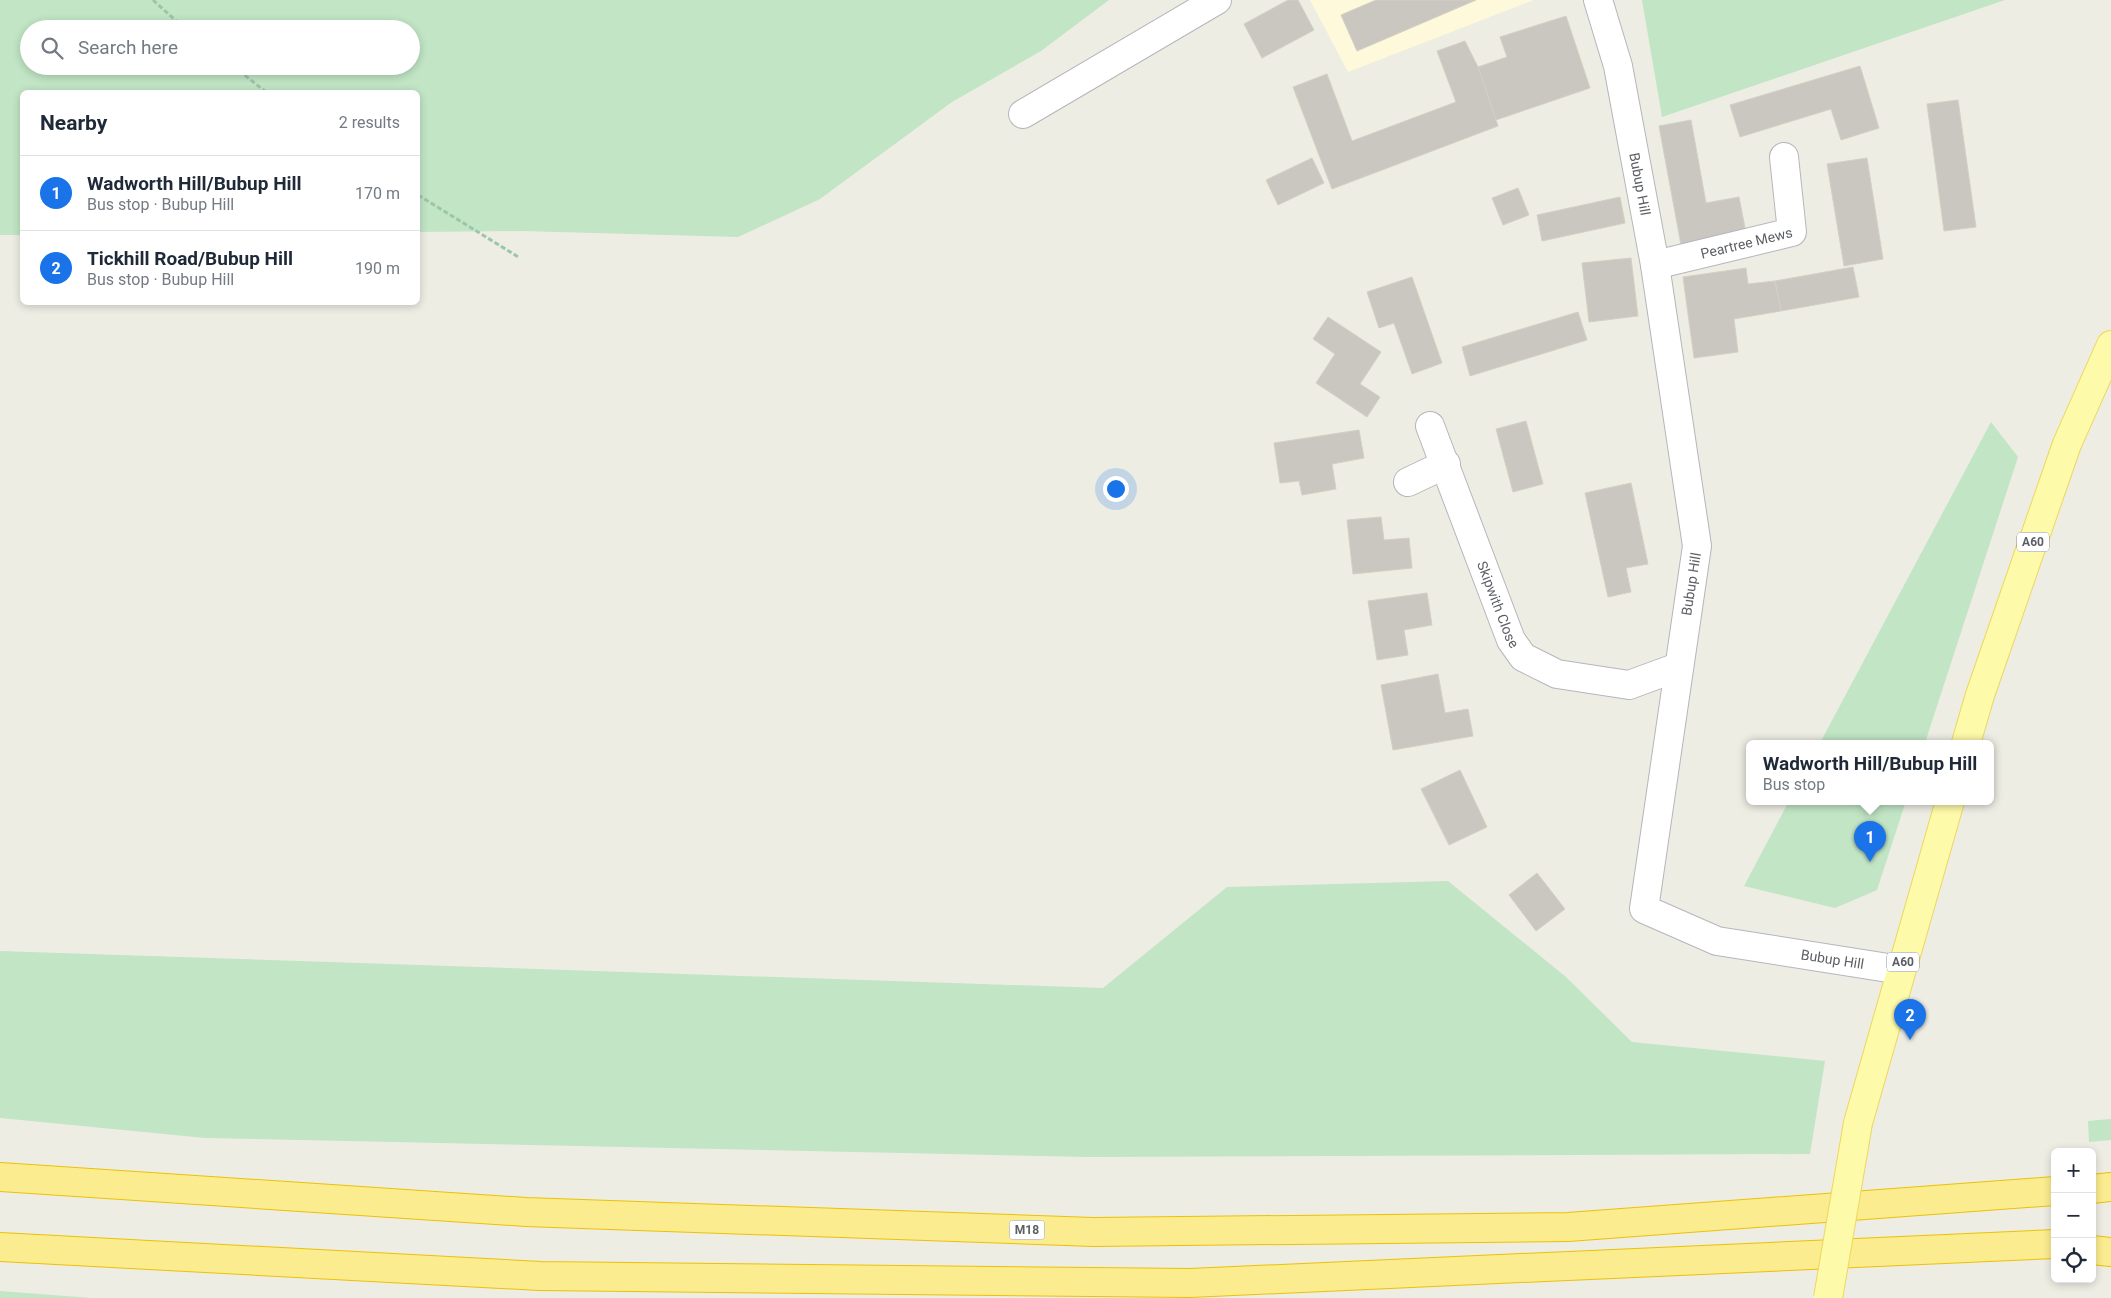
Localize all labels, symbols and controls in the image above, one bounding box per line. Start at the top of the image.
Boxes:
search box [20,20,420,75]
icon: search [38,34,66,62]
text: Search here [78,36,178,59]
text: Nearby [40,111,107,135]
text: 2 results [339,113,400,132]
street label: Bubup Hill [1626,151,1654,217]
text: Wadworth Hill/Bubup Hill [87,172,302,195]
text: 1 [51,184,61,203]
text: 170 m [355,184,400,203]
text: Bus stop · Bubup Hill [87,195,234,214]
street label: Peartree Mews [1699,224,1794,262]
text: Tickhill Road/Bubup Hill [87,247,293,270]
text: 2 [51,259,61,278]
text: 190 m [355,259,400,278]
text: Bus stop · Bubup Hill [87,270,234,289]
your location [1103,476,1129,502]
road number: A60 [2017,532,2049,552]
street label: Bubup Hill [1678,551,1704,617]
street label: Skipwith Close [1474,559,1522,651]
popup [1746,740,1994,805]
text: Wadworth Hill/Bubup Hill [1763,752,1977,775]
text: Bus stop [1763,775,1825,794]
pin: 1 [1854,821,1886,862]
street label: Bubup Hill [1800,946,1865,972]
road number: A60 [1887,952,1919,972]
pin: 2 [1894,999,1926,1040]
map controls [2051,1148,2096,1283]
button: + [2051,1148,2096,1193]
button: − [2051,1193,2096,1238]
road number: M18 [1010,1220,1044,1240]
button: locate [2051,1238,2096,1283]

